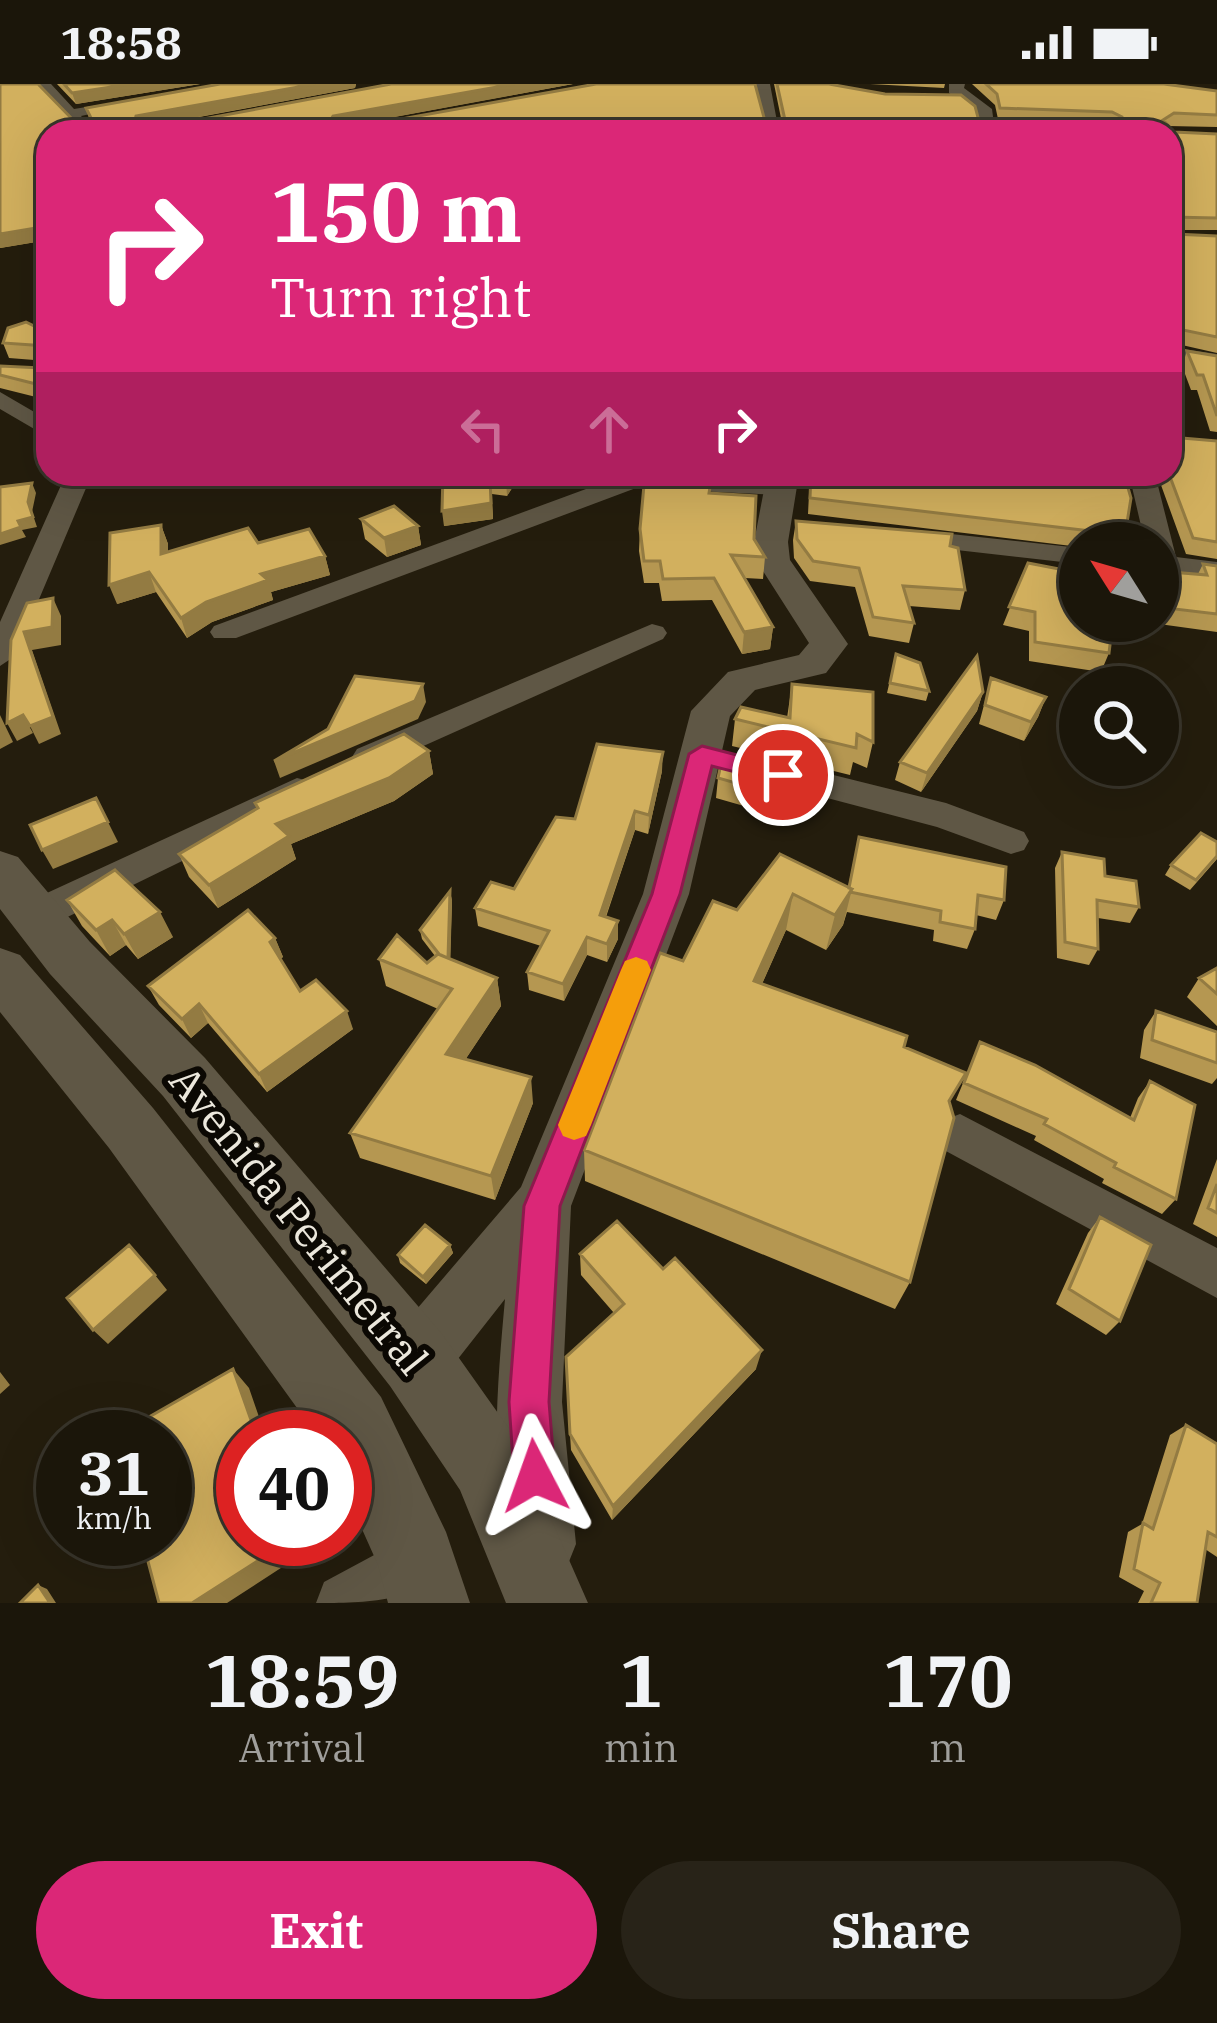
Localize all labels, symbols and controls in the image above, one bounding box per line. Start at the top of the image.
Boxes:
text: 18:58 [60,13,182,71]
text: 150 m [270,156,522,265]
icon: right [72,168,228,324]
text: Turn right [270,262,532,332]
icon: left [450,396,516,462]
icon: ahead [576,396,642,462]
icon: right [702,396,768,462]
north arrow [1059,522,1179,642]
map controls [1059,522,1179,786]
button: search [1059,666,1179,786]
pin [732,724,834,826]
icon: arrive [750,742,816,808]
street label: Avenida Perimetral [158,1054,441,1385]
speed limit sign: 40 [216,1410,372,1566]
position arrow [472,1413,598,1539]
text: 31 [78,1433,150,1512]
text: km/h [76,1498,152,1537]
text: 18:59 [205,1633,399,1727]
text: 1 [619,1633,663,1727]
text: 170 [883,1633,1012,1727]
text: Arrival [238,1722,365,1773]
text: min [604,1722,678,1773]
text: m [929,1722,966,1773]
button: Exit [36,1861,597,1999]
button: Share [621,1861,1181,1999]

